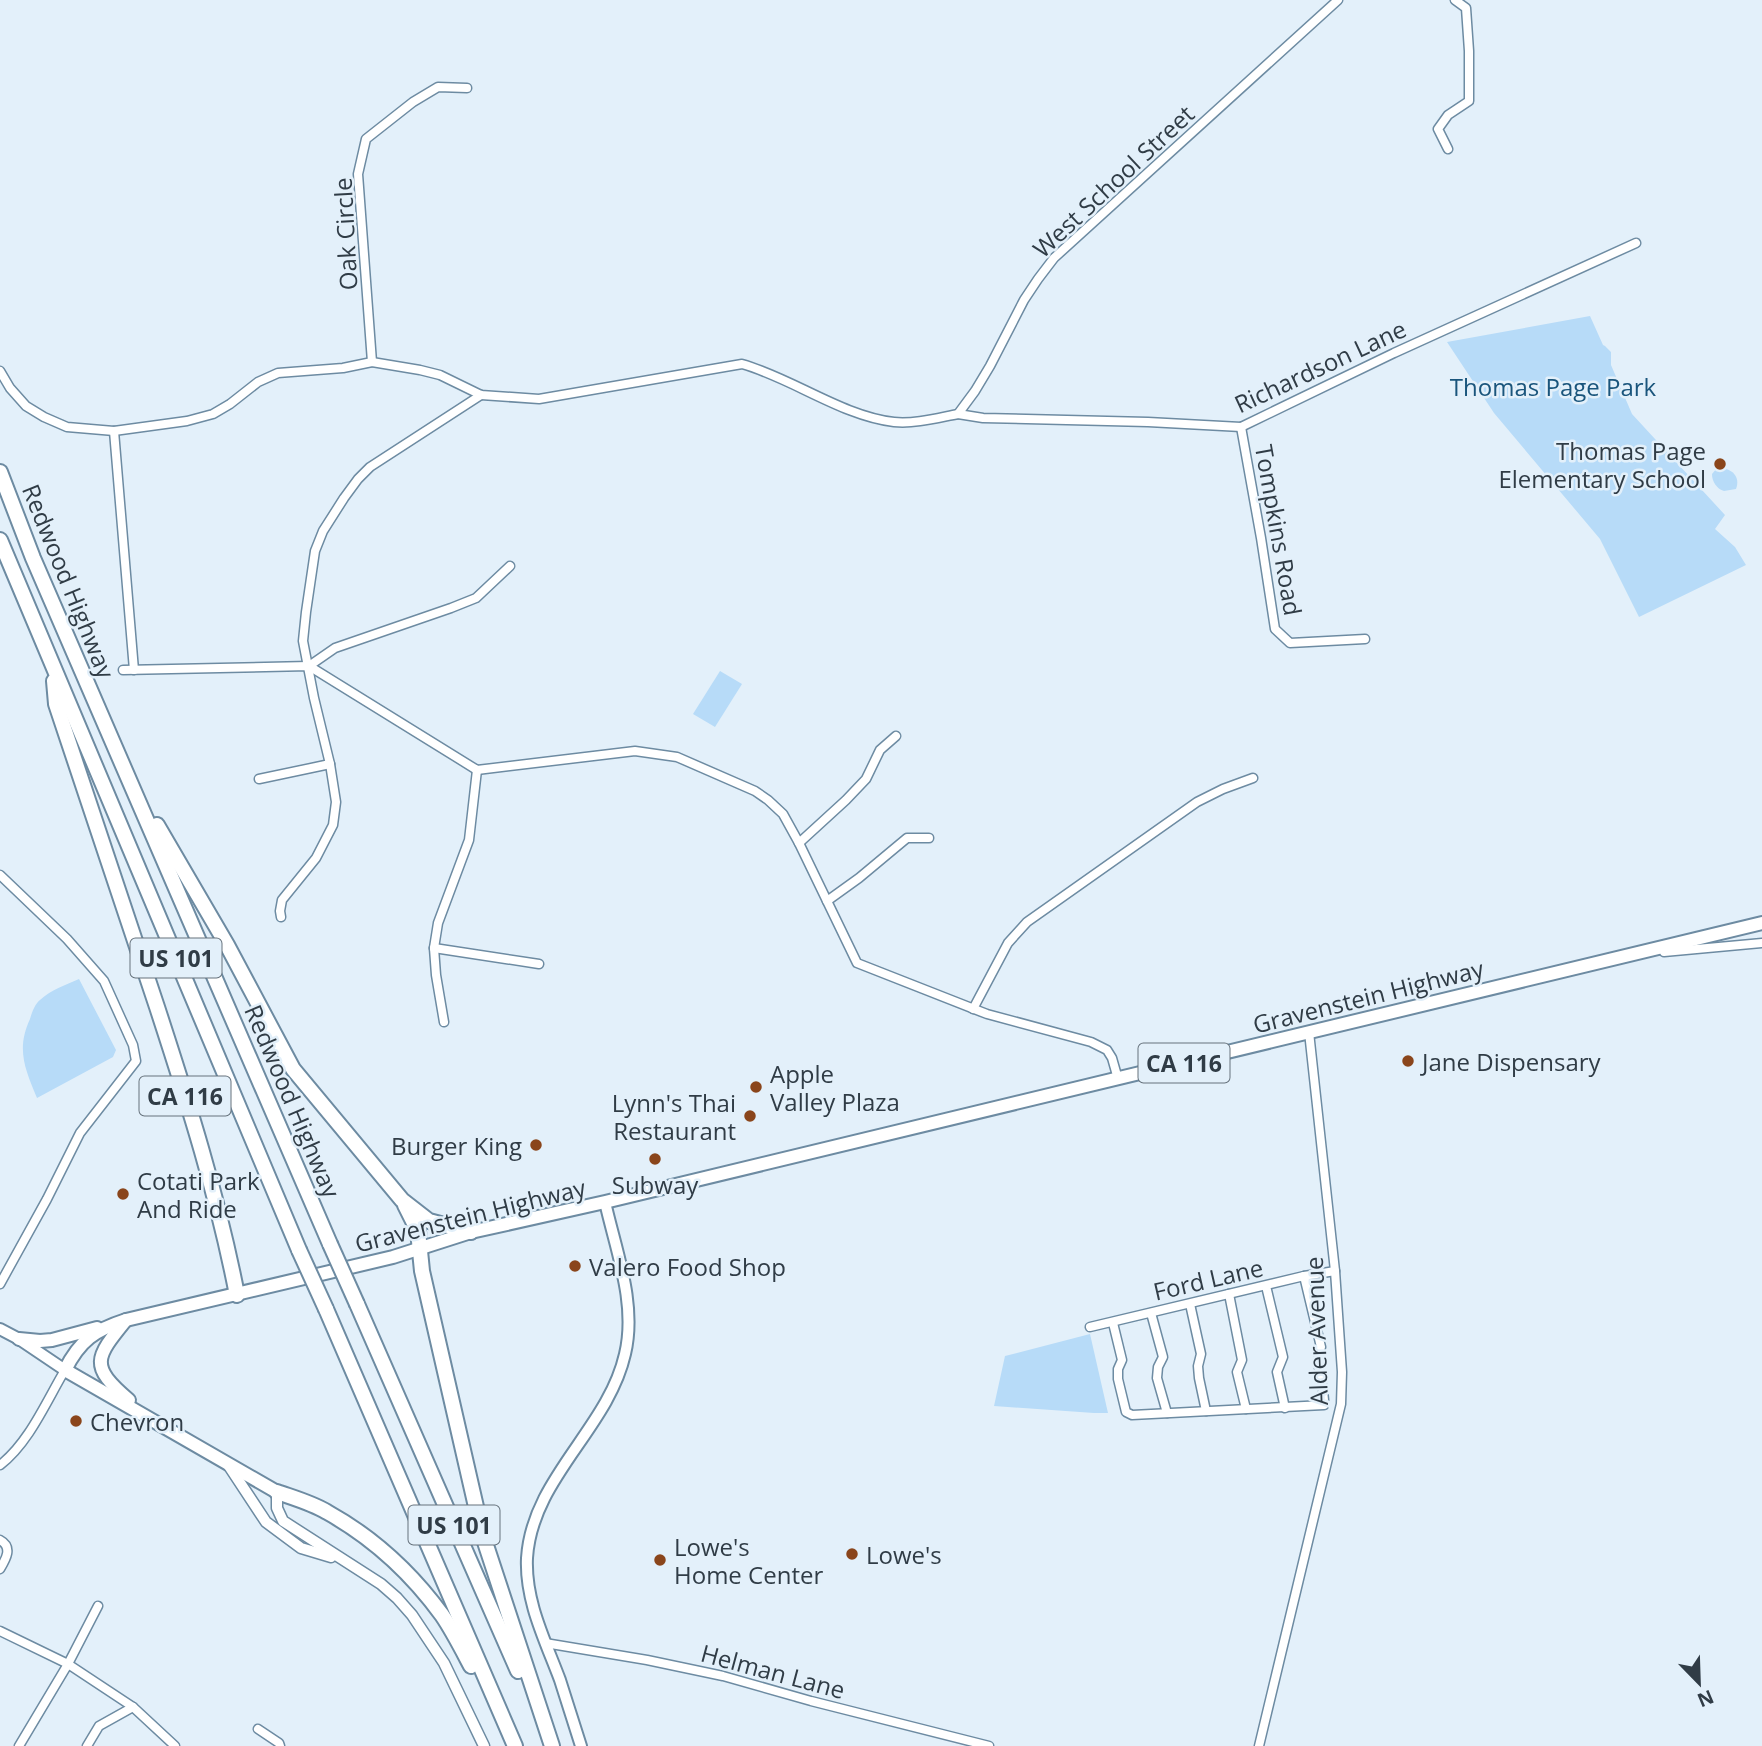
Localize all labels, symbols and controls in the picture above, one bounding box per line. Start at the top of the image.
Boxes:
street label: West School Street [1025,98,1201,264]
street label: Oak Circle [326,177,364,291]
street label: Richardson Lane [1229,312,1411,420]
park label: Thomas Page Park [1450,370,1657,403]
place label: Thomas Page Elementary School [1498,434,1706,495]
street label: Tompkins Road [1248,442,1310,618]
marker: Thomas Page Elementary School [1712,456,1728,472]
street label: Redwood Highway [15,479,123,684]
road number: US 101 [130,939,222,978]
street label: Gravenstein Highway [1249,951,1488,1041]
street label: Redwood Highway [237,999,349,1204]
road number: CA 116 [1138,1044,1230,1082]
place label: Jane Dispensary [1420,1045,1602,1078]
marker: Jane Dispensary [1400,1053,1416,1069]
place label: Apple Valley Plaza [770,1057,900,1118]
road number: CA 116 [140,1077,230,1116]
marker: Apple Valley Plaza [748,1079,764,1095]
place label: Lynn's Thai Restaurant [612,1086,736,1147]
marker: Lynn's Thai Restaurant [742,1108,758,1124]
place label: Burger King [391,1129,522,1162]
marker: Burger King [528,1137,544,1153]
marker: Subway [647,1151,663,1167]
place label: Cotati Park And Ride [137,1164,260,1225]
place label: Subway [612,1168,699,1201]
street label: Gravenstein Highway [351,1170,590,1260]
marker: Cotati Park And Ride [115,1186,131,1202]
place label: Valero Food Shop [589,1250,786,1283]
street label: Ford Lane [1150,1250,1266,1308]
street label: Alder Avenue [1297,1256,1335,1406]
marker: Valero Food Shop [567,1258,583,1274]
place label: Chevron [90,1405,184,1438]
marker: Chevron [68,1413,84,1429]
road number: US 101 [408,1506,500,1544]
place label: Lowe's Home Center [674,1530,823,1591]
place label: Lowe's [866,1538,942,1571]
marker: Lowe's [844,1546,860,1562]
marker: Lowe's Home Center [652,1552,668,1568]
street label: Helman Lane [697,1636,849,1706]
north arrow [1664,1648,1734,1718]
text: N [1693,1684,1718,1714]

